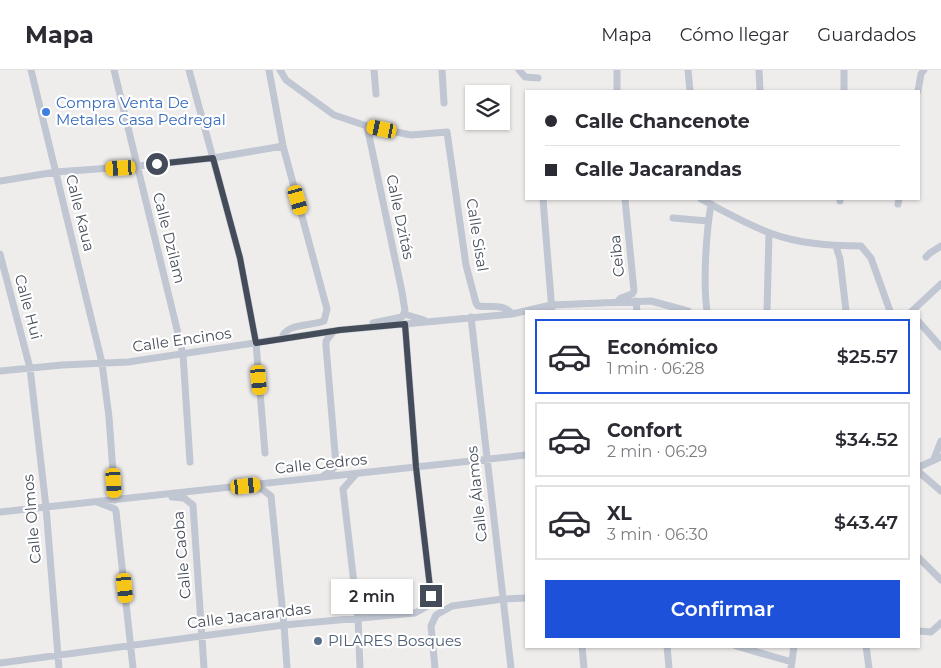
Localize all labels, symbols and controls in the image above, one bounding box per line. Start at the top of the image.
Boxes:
text: Mapa [25,20,94,49]
text: Mapa [601,24,652,46]
text: Cómo llegar [680,24,789,46]
text: Guardados [817,24,916,46]
map controls [465,85,510,130]
button: layers [465,85,510,130]
place label: Compra Venta De Metales Casa Pedregal [56,93,226,129]
marker: Compra Venta De Metales Casa Pedregal [40,106,52,118]
text: Calle Chancenote [575,110,750,133]
car [365,119,398,139]
route start [146,153,168,175]
text: Calle Jacarandas [575,158,742,181]
car [105,160,136,176]
street label: Calle Kaua [62,172,99,253]
street label: Calle Dzitás [382,173,419,261]
car [286,184,309,216]
street label: Calle Dzilam [149,190,190,285]
street label: Calle Sisal [462,197,493,273]
street label: Ceiba [605,234,628,278]
street label: Calle Hui [11,272,46,342]
street label: Calle Encinos [131,323,233,356]
icon: car [547,334,592,379]
text: Económico [607,336,718,359]
text: $25.57 [837,345,898,368]
text: 1 min · 06:28 [607,359,705,378]
car [250,364,267,396]
icon: car [547,417,592,462]
text: Confort [607,419,682,442]
text: $34.52 [835,428,898,451]
text: 2 min · 06:29 [607,442,707,461]
street label: Calle Álamos [462,445,491,543]
street label: Calle Cedros [274,449,368,478]
car [105,468,122,498]
street label: Calle Olmos [18,474,45,565]
car [230,477,261,495]
icon: car [547,500,592,545]
text: XL [607,502,632,525]
street label: Calle Caoba [168,510,195,600]
text: $43.47 [834,511,898,534]
text: 3 min · 06:30 [607,525,708,544]
car [115,572,134,604]
callout: 2 min [331,578,414,614]
button: Confirmar [545,580,900,638]
route end [420,585,442,607]
text: 2 min [349,587,395,606]
street label: Calle Jacarandas [186,598,312,633]
place label: PILARES Bosques [328,631,461,650]
marker: PILARES Bosques [312,635,324,647]

